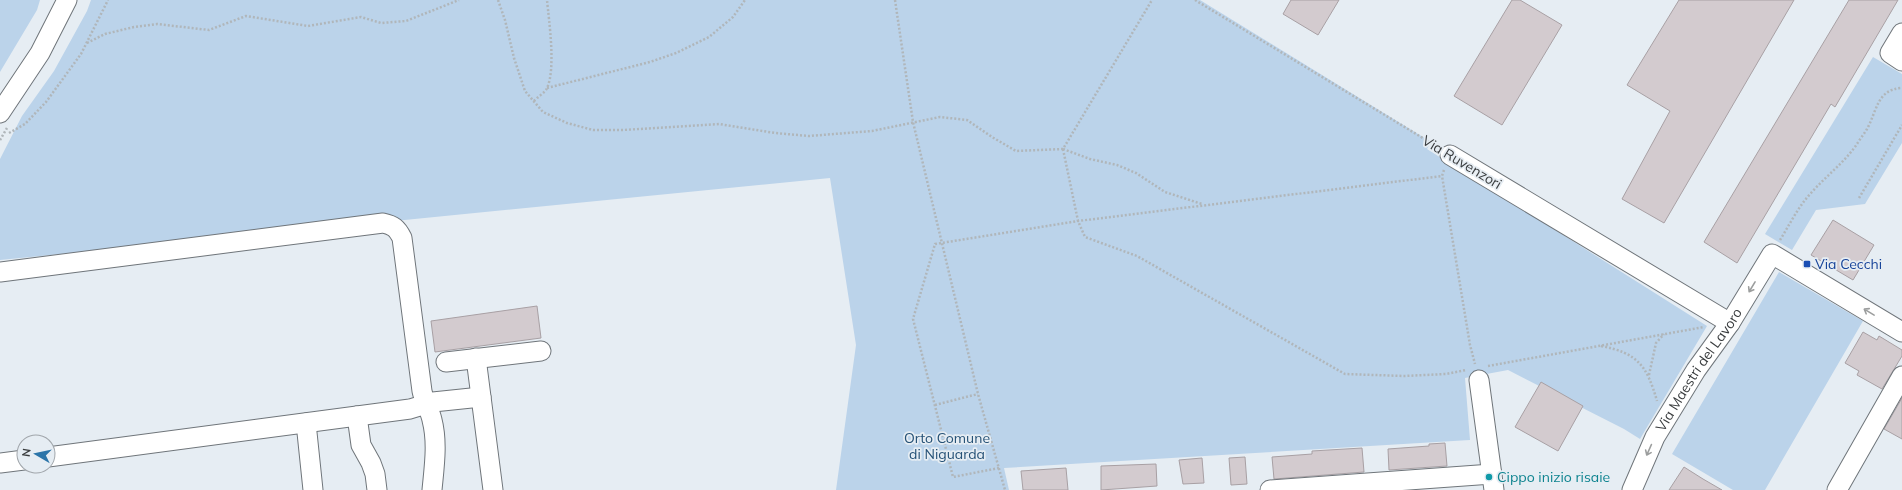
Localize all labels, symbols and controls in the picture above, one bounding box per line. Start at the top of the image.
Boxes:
street label: Via Ruvenzori [1419,131,1505,193]
place label: Via Cecchi [1815,255,1882,273]
marker: Via Cecchi [1802,259,1812,269]
one-way arrow [1748,281,1756,292]
street label: Via Maestri del Lavoro [1651,305,1746,435]
one-way arrow [1864,308,1875,316]
park label: Orto Comune di Niguarda [904,429,990,463]
north arrow [16,434,56,474]
one-way arrow [1645,443,1652,455]
text: N [19,447,34,458]
place label: Cippo inizio risaie [1497,468,1610,486]
marker: Cippo inizio risaie [1484,472,1494,482]

